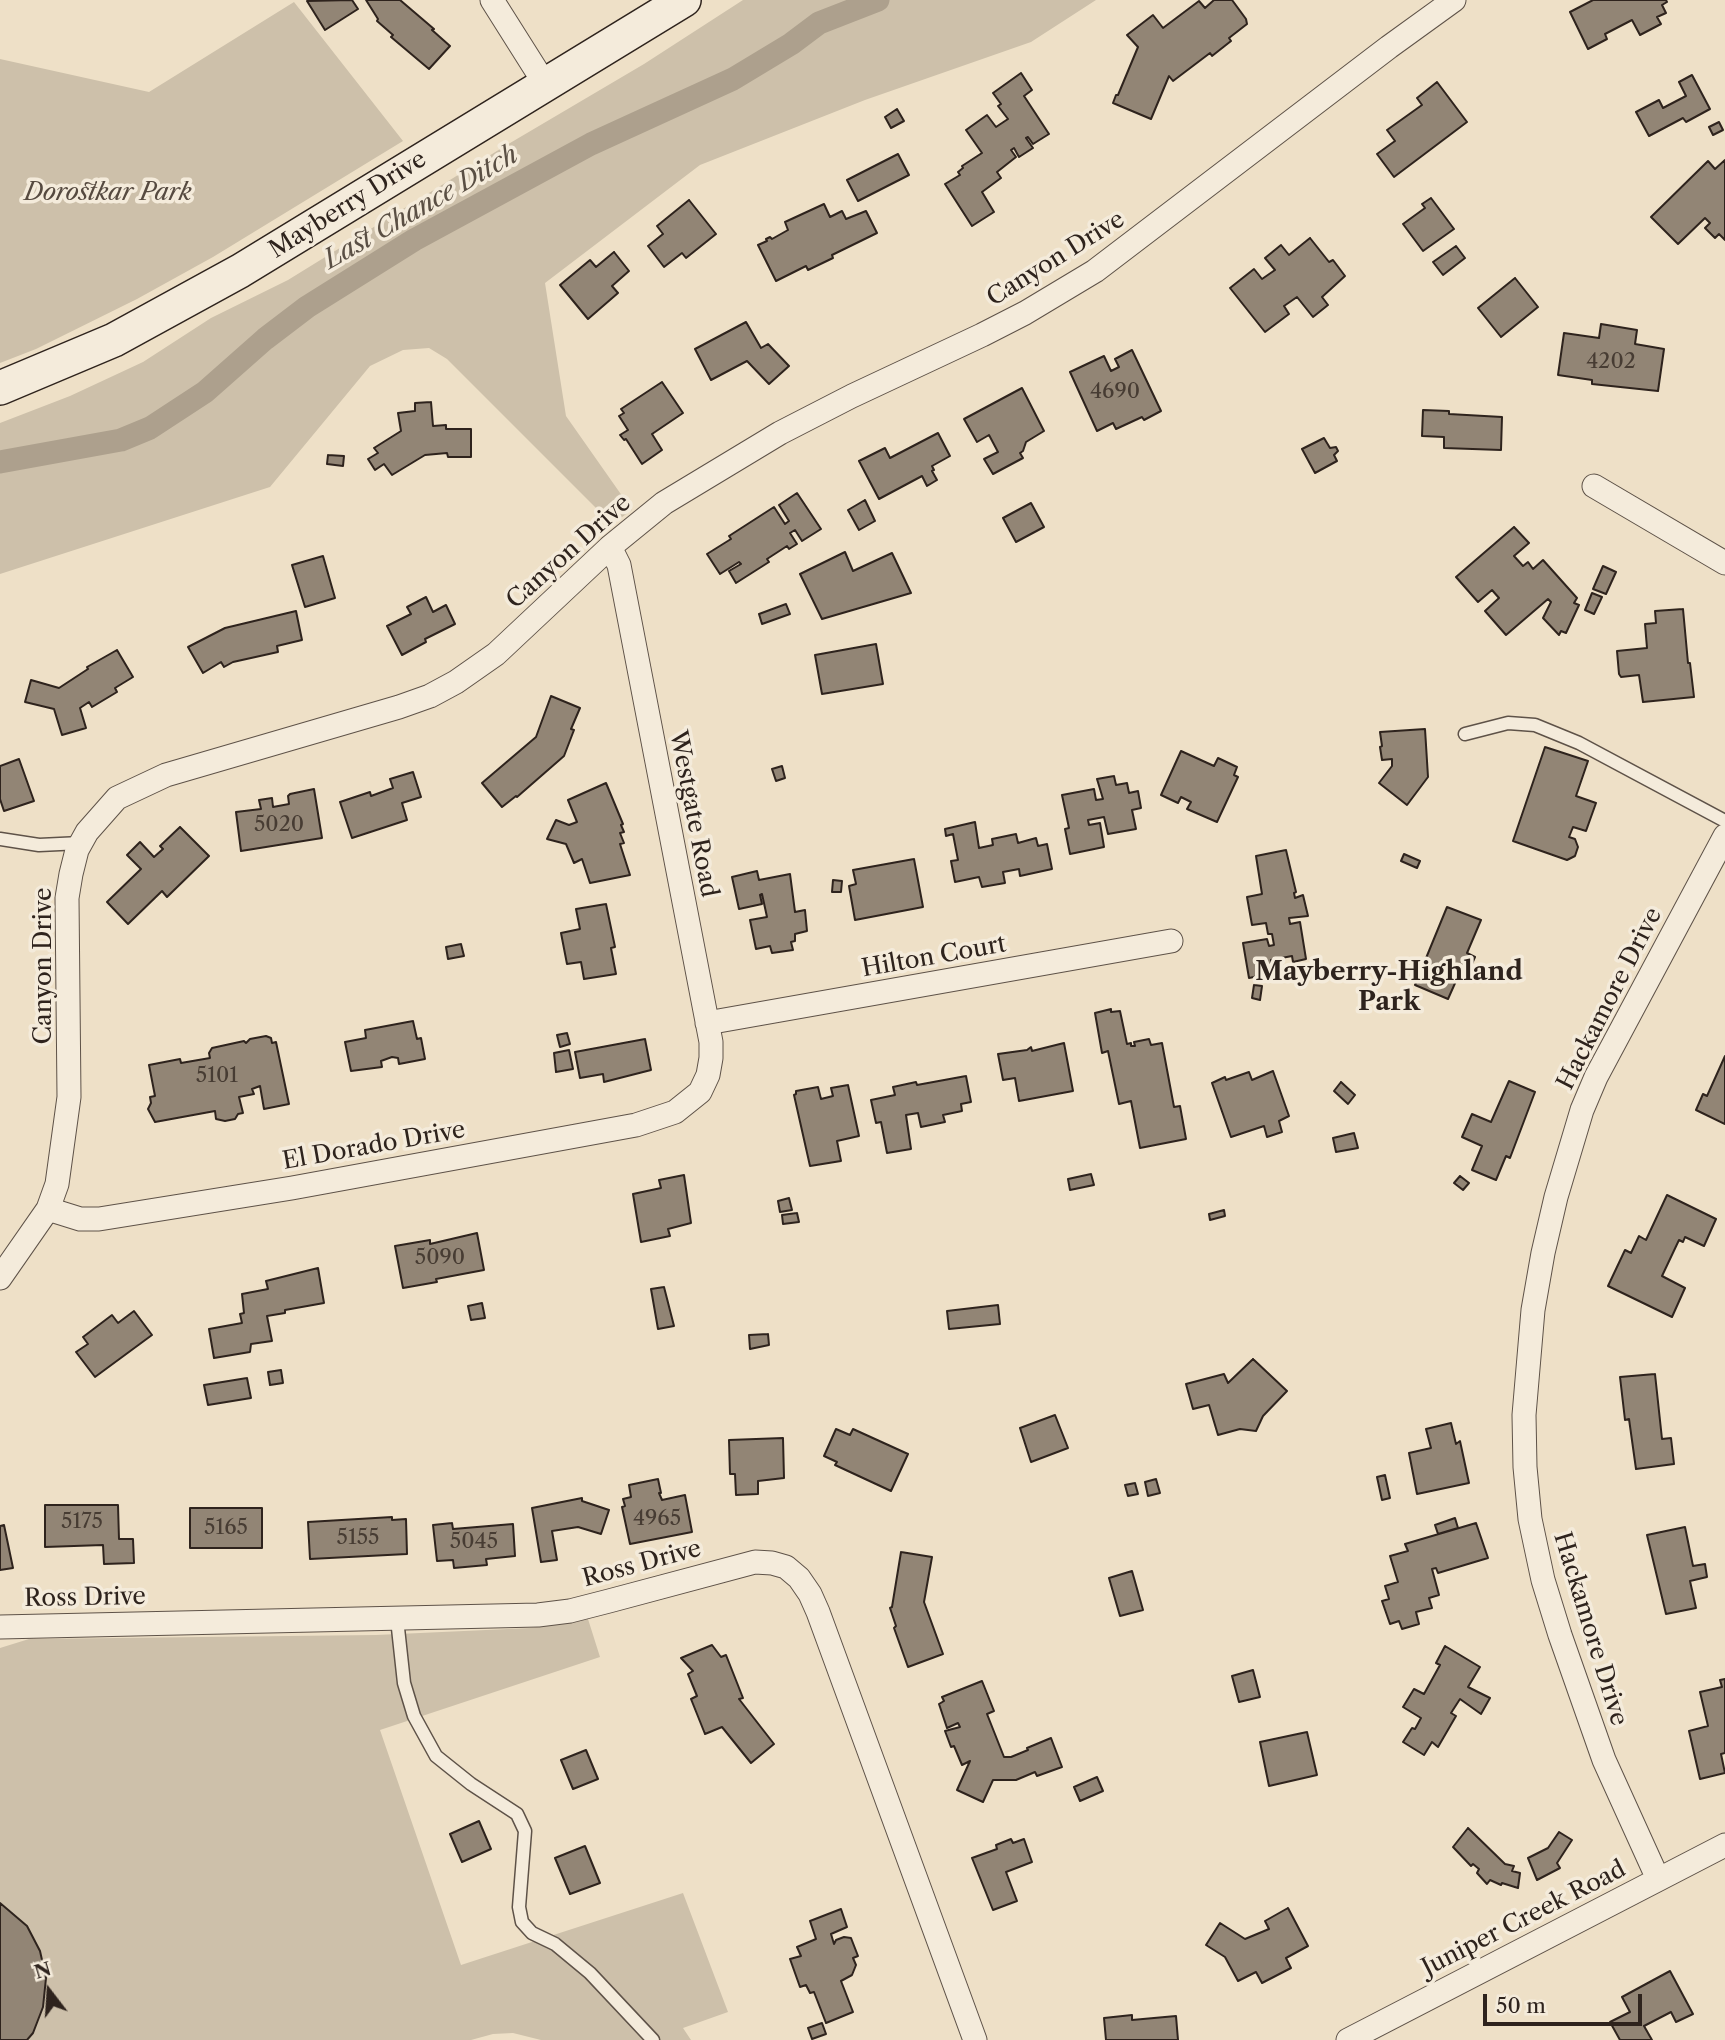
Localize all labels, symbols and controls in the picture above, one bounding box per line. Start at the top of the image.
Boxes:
water label: Last Chance Ditch [318,140,524,276]
street label: Mayberry Drive [264,145,432,265]
park label: Dorostkar Park [24,179,192,207]
street label: Canyon Drive [982,205,1130,313]
house number: 4202 [1586,349,1636,375]
house number: 4690 [1090,379,1140,405]
street label: Canyon Drive [501,489,637,615]
street label: Westgate Road [663,728,723,900]
house number: 5020 [254,812,304,838]
street label: Canyon Drive [30,888,58,1044]
street label: Hackamore Drive [1552,903,1668,1095]
street label: Hilton Court [860,930,1008,984]
district label: Mayberry-Highland Park [1255,956,1523,1018]
house number: 5101 [196,1063,238,1089]
street label: El Dorado Drive [280,1116,468,1176]
house number: 5090 [415,1245,465,1271]
house number: 4965 [633,1506,681,1532]
house number: 5175 [61,1509,103,1535]
house number: 5165 [204,1515,248,1541]
house number: 5155 [336,1525,380,1551]
house number: 5045 [450,1529,498,1555]
street label: Hackamore Drive [1547,1529,1633,1729]
street label: Ross Drive [579,1534,705,1594]
street label: Ross Drive [24,1583,146,1613]
street label: Juniper Creek Road [1417,1855,1631,1983]
north arrow [14,1956,84,2026]
text: N [31,1957,54,1984]
scale bar [1487,1980,1646,2024]
text: 50 m [1496,1993,1546,2018]

